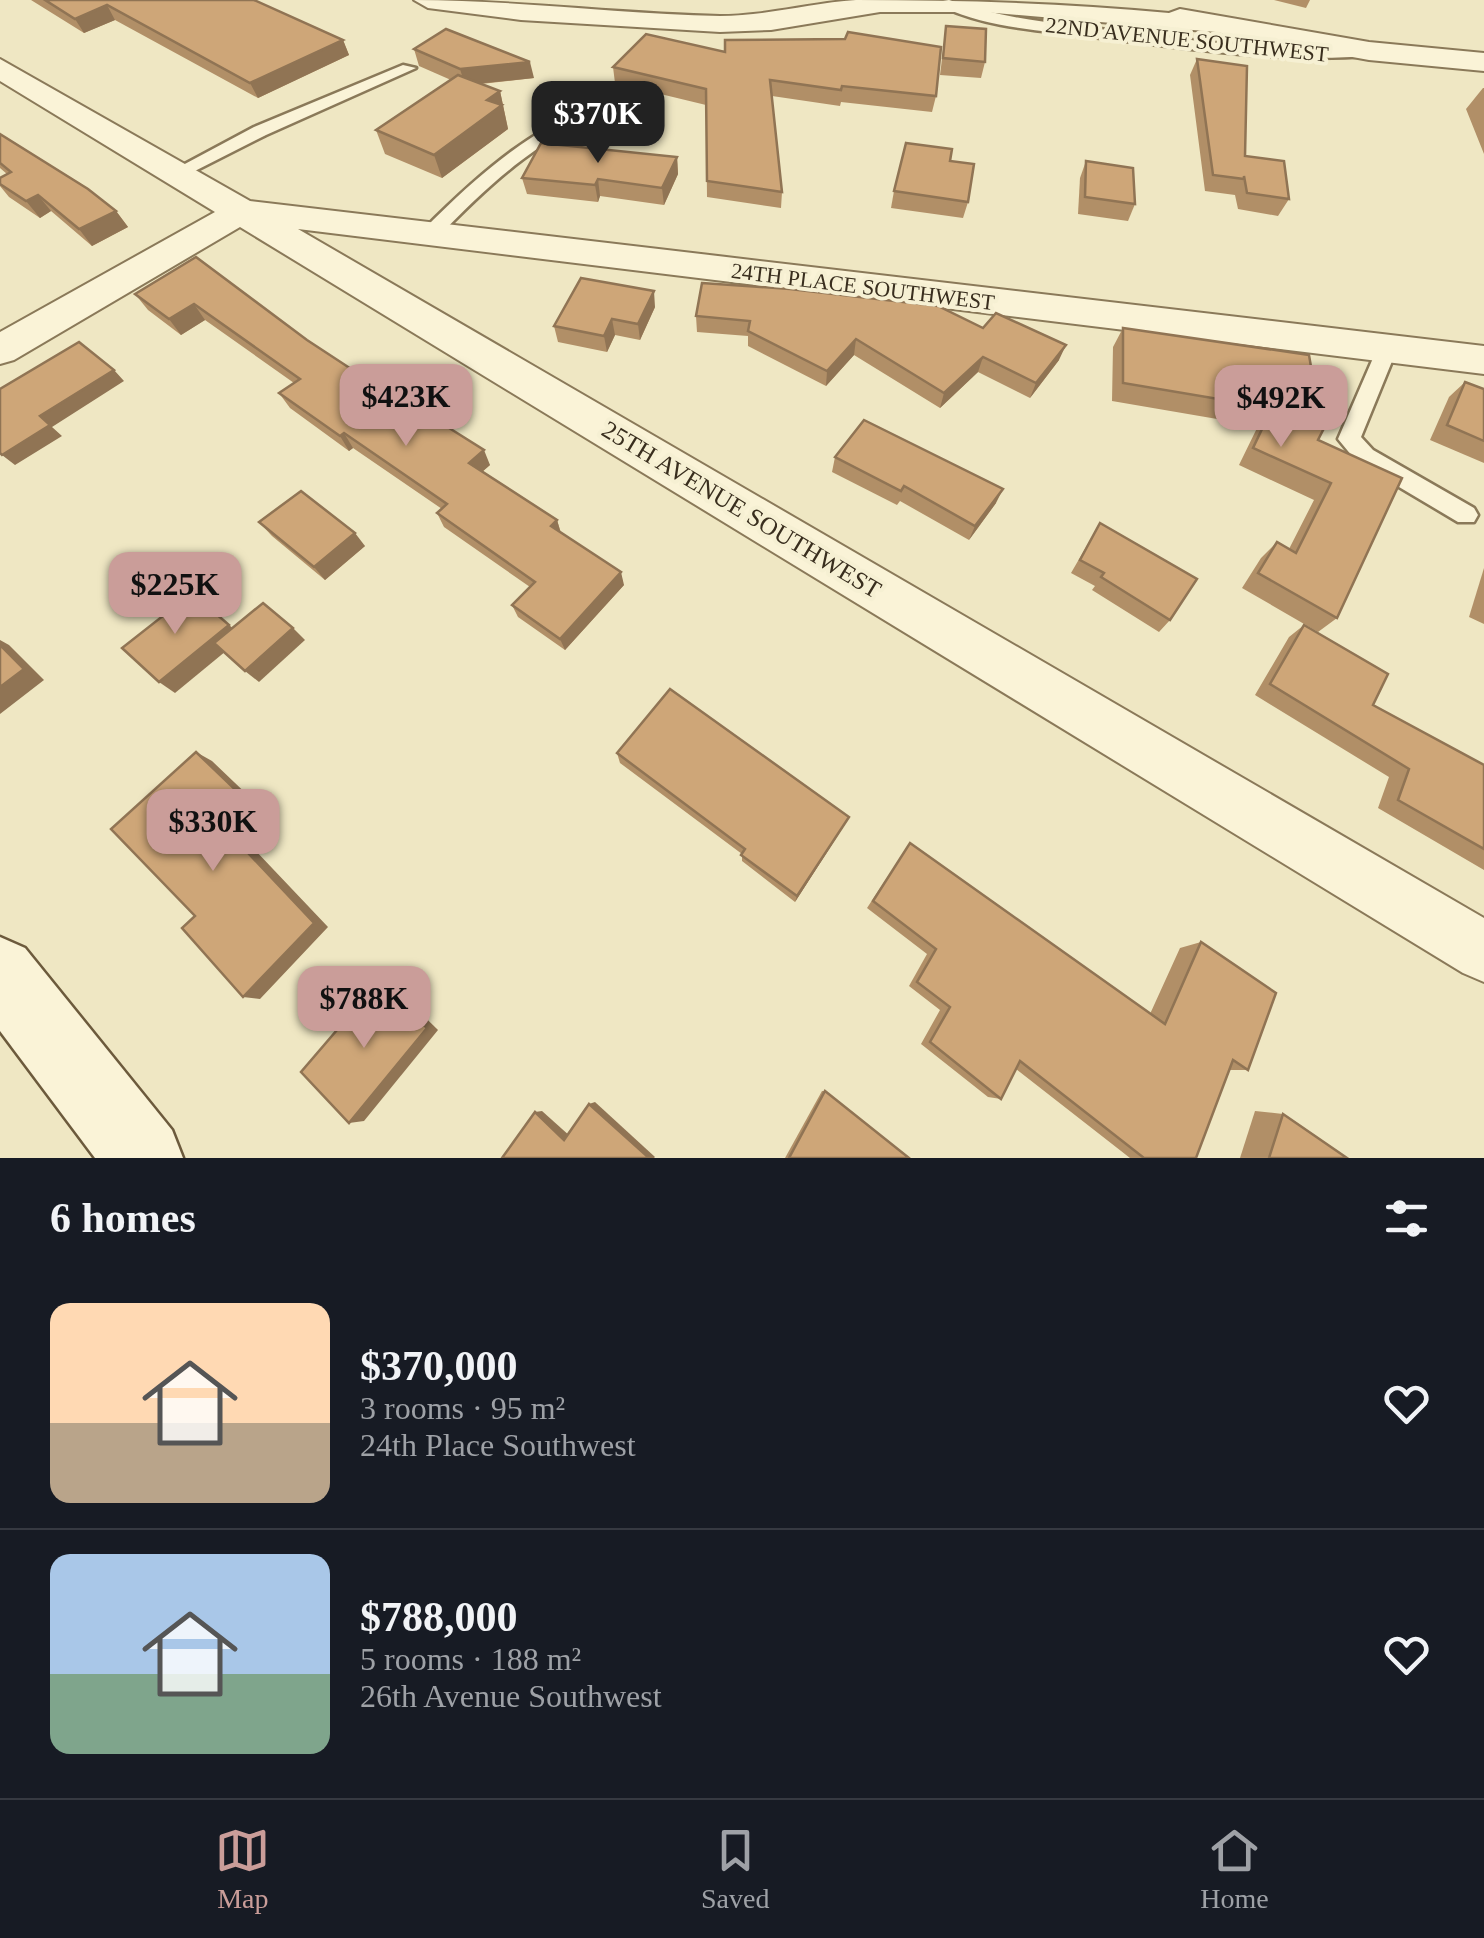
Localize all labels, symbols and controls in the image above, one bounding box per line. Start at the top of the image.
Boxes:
street label: 22ND AVENUE SOUTHWEST [1044,12,1330,67]
pin: $370K [528,81,668,166]
text: $370K [554,95,642,131]
street label: 24TH PLACE SOUTHWEST [730,258,997,315]
pin: $423K [336,364,476,449]
pin: $492K [1211,365,1351,450]
text: $423K [362,378,450,414]
text: $492K [1237,379,1325,415]
street label: 25TH AVENUE SOUTHWEST [597,415,886,604]
pin: $225K [105,552,245,637]
text: $225K [131,566,219,602]
pin: $330K [143,789,283,874]
text: $330K [169,803,257,839]
pin: $788K [294,966,434,1051]
text: $788K [320,980,408,1016]
icon: filters [1379,1191,1434,1246]
text: 6 homes [50,1195,196,1241]
icon: home [130,1343,250,1463]
text: $370,000 [360,1343,518,1389]
icon: heart [1379,1376,1434,1431]
text: 3 rooms · 95 m² [360,1390,565,1426]
text: 24th Place Southwest [360,1427,636,1463]
icon: home [130,1594,250,1714]
text: $788,000 [360,1594,518,1640]
icon: heart [1379,1627,1434,1682]
text: 5 rooms · 188 m² [360,1641,581,1677]
text: 26th Avenue Southwest [360,1678,662,1714]
tab: Map [215,1823,270,1915]
tab: Saved [701,1823,769,1915]
tab: Home [1200,1823,1269,1915]

